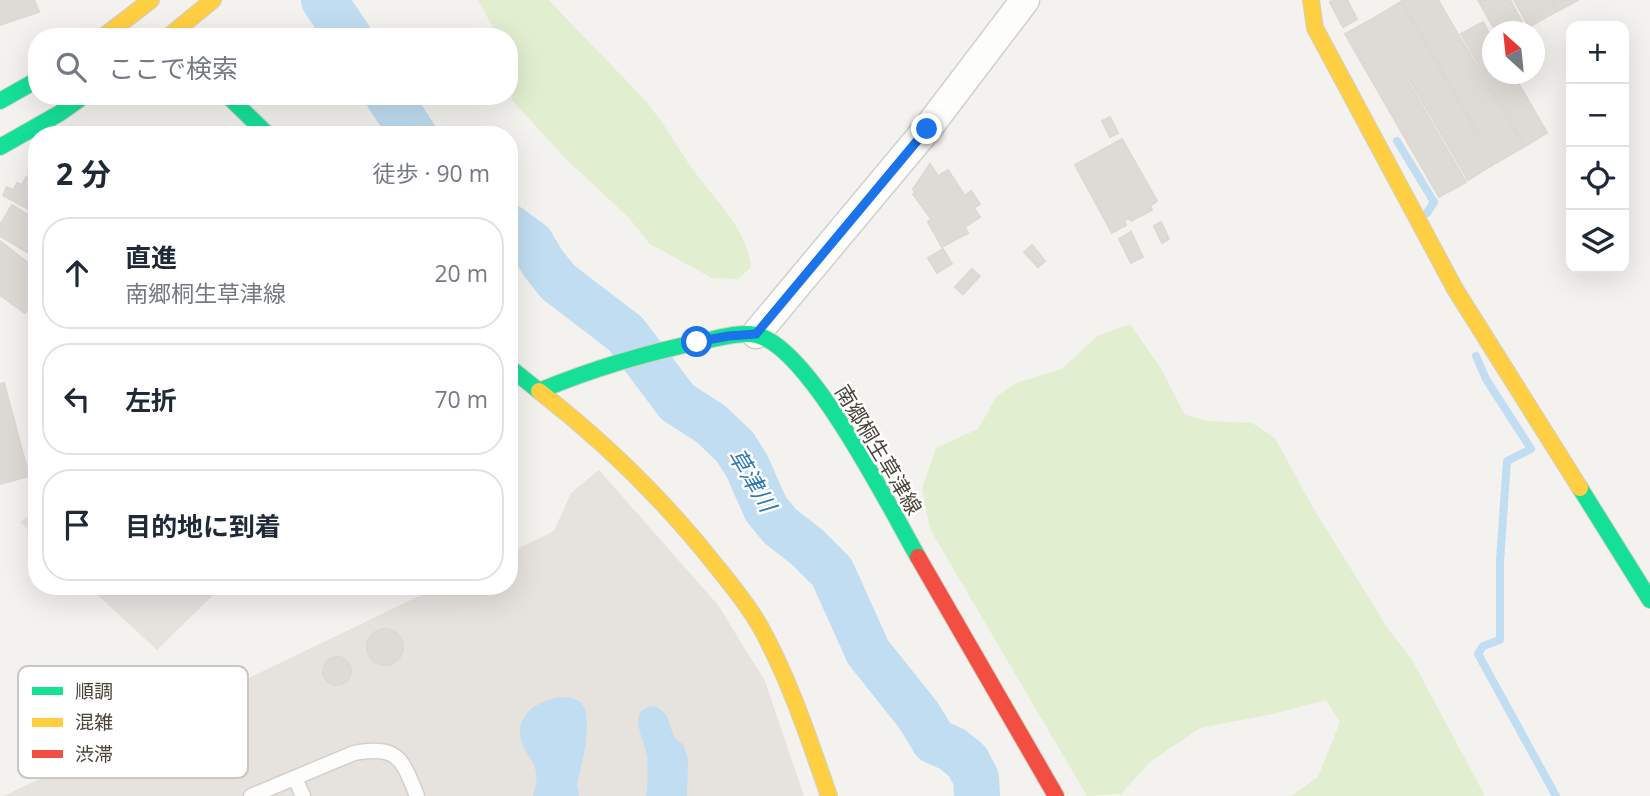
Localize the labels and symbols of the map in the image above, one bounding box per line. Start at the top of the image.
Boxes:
north arrow [1482,21,1545,84]
route end [911,113,942,144]
route start [681,326,712,357]
street label: 南郷桐生草津線 [829,379,929,520]
water label: 草津川 [721,442,786,520]
legend [18,666,248,778]
text: 順調 [75,678,113,704]
text: 混雑 [75,709,113,735]
text: 渋滞 [75,741,113,767]

